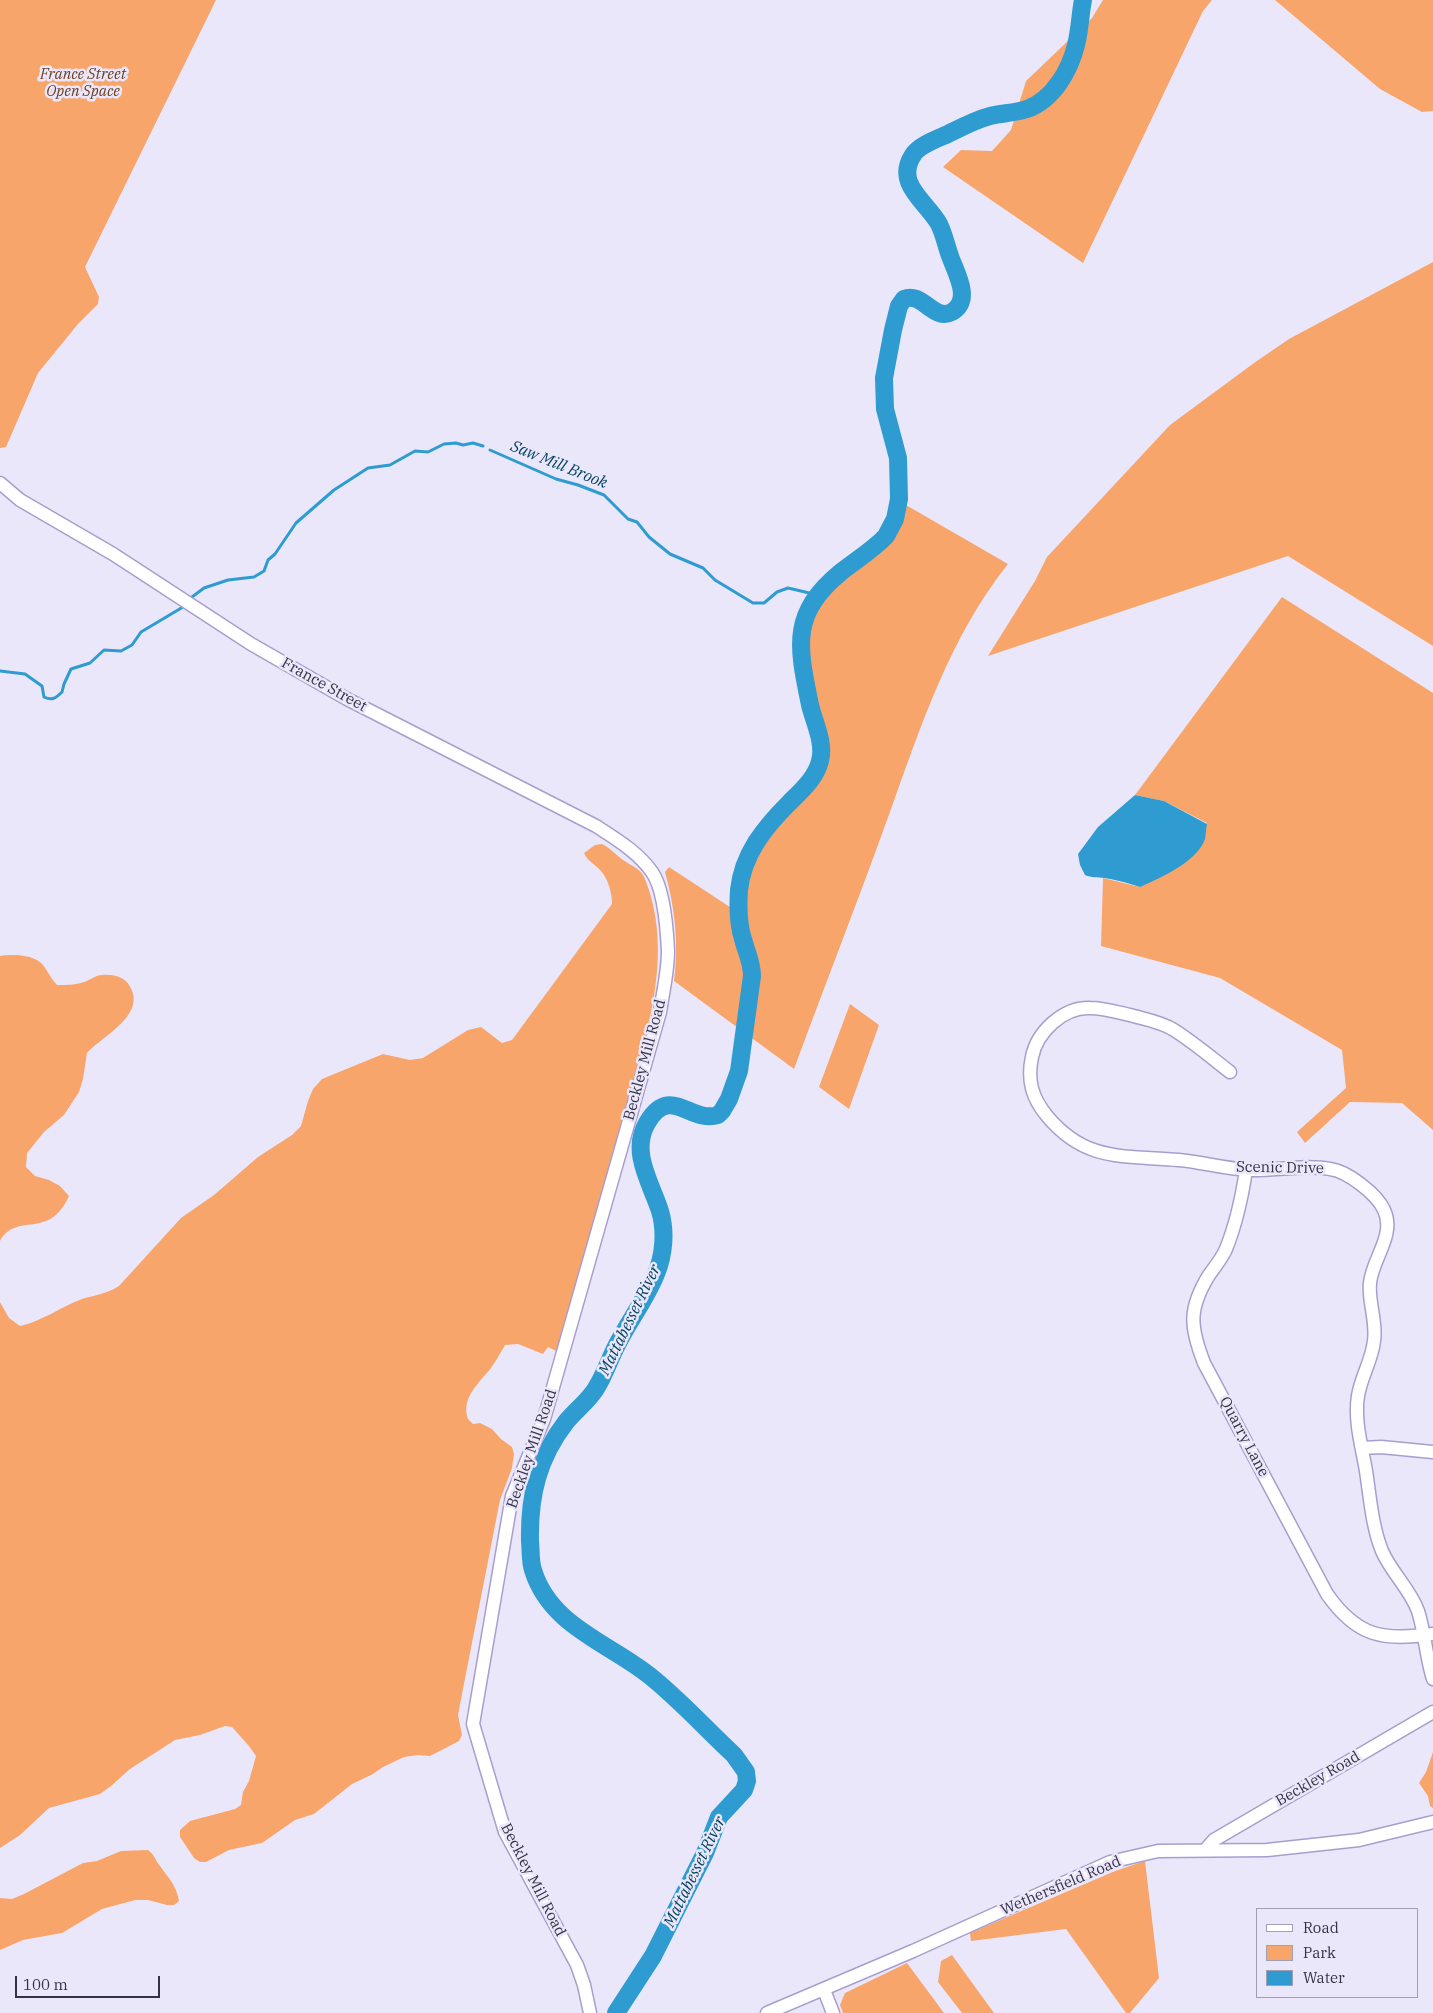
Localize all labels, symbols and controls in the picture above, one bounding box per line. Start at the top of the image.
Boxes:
park label: France Street Open Space [40,66,126,101]
water label: Saw Mill Brook [508,437,610,493]
street label: France Street [278,654,370,716]
street label: Beckley Mill Road [620,997,670,1123]
street label: Scenic Drive [1236,1158,1324,1178]
water label: Mattabesset River [595,1262,665,1378]
street label: Beckley Mill Road [503,1387,561,1511]
street label: Quarry Lane [1215,1394,1273,1480]
street label: Beckley Road [1273,1748,1363,1810]
water label: Mattabesset River [660,1814,730,1930]
street label: Beckley Mill Road [497,1820,569,1940]
street label: Wethersfield Road [998,1853,1124,1919]
legend [1256,1908,1418,1998]
text: Road [1303,1918,1339,1937]
text: Park [1303,1943,1336,1962]
scale bar [18,1966,162,1998]
text: Water [1303,1968,1345,1987]
text: 100 m [23,1975,68,1994]

